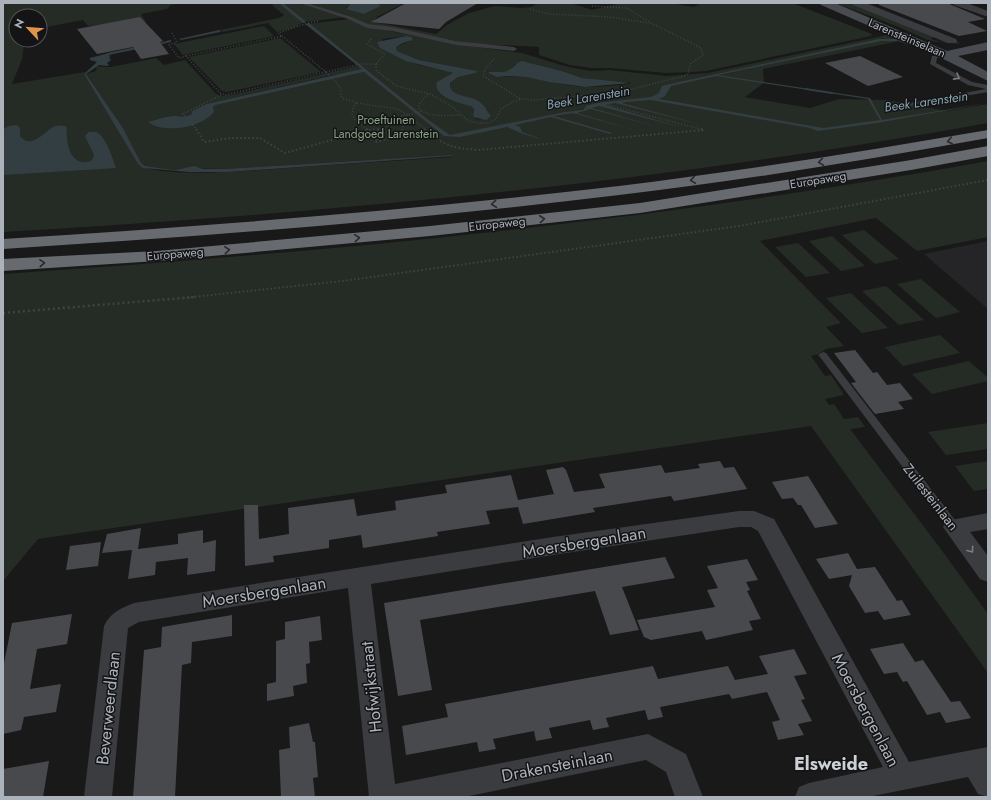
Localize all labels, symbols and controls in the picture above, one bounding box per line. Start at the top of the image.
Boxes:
north arrow [8,8,48,48]
street label: Larensteinselaan [865,14,949,62]
text: N [10,16,28,31]
one-way arrow [953,72,960,80]
water label: Beek Larenstein [545,81,632,114]
water label: Beek Larenstein [883,86,969,117]
park label: Proeftuinen Landgoed Larenstein [333,111,439,143]
one-way arrow [947,136,953,145]
one-way arrow [818,157,824,166]
street label: Europaweg [788,167,848,193]
one-way arrow [690,175,696,184]
one-way arrow [491,199,497,208]
street label: Europaweg [468,212,526,236]
one-way arrow [539,215,545,224]
one-way arrow [354,234,360,243]
street label: Europaweg [146,243,204,265]
one-way arrow [224,245,231,254]
one-way arrow [39,258,45,267]
street label: Zuilesteinlaan [899,459,963,535]
street label: Moersbergenlaan [520,520,648,564]
one-way arrow [966,545,973,552]
street label: Moersbergenlaan [200,570,328,614]
street label: Hofwijkstraat [354,640,388,734]
street label: Moersbergenlaan [826,649,906,771]
street label: Beverweerdlaan [90,650,126,766]
street label: Drakensteinlaan [499,742,615,788]
district label: Elsweide [794,751,868,777]

